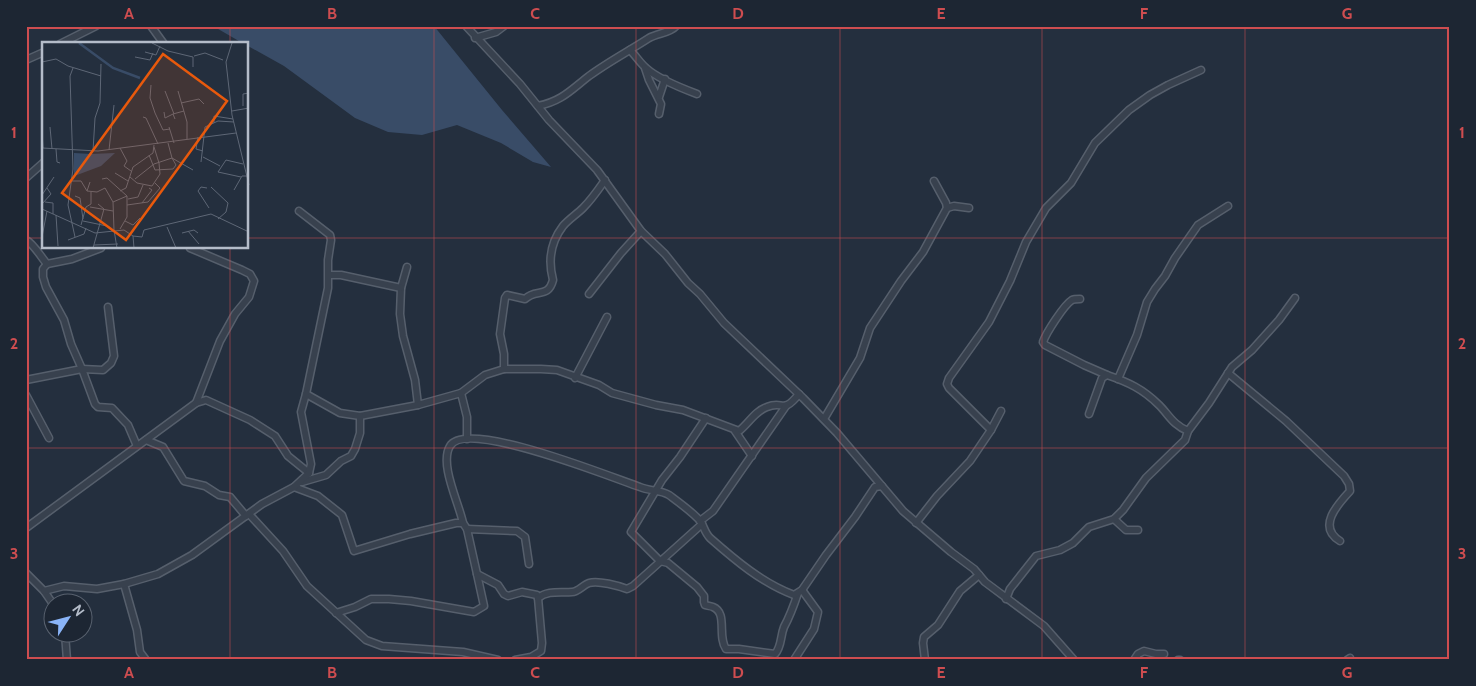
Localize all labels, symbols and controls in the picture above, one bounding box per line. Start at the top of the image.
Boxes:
text: A [124,4,134,23]
text: B [327,4,337,23]
text: C [530,4,540,23]
text: D [732,4,744,23]
text: E [936,4,946,23]
text: F [1140,4,1149,23]
text: G [1342,4,1352,23]
inset map [42,42,249,249]
text: 1 [11,123,17,142]
text: 1 [1459,123,1465,142]
text: 2 [10,334,18,353]
text: 2 [1458,334,1466,353]
text: 3 [10,544,18,563]
text: 3 [1458,544,1466,563]
north arrow [42,594,92,644]
text: N [68,601,89,620]
text: A [124,663,134,682]
text: B [327,663,337,682]
text: C [530,663,540,682]
text: D [732,663,744,682]
text: E [936,663,946,682]
text: F [1140,663,1149,682]
text: G [1342,663,1352,682]

